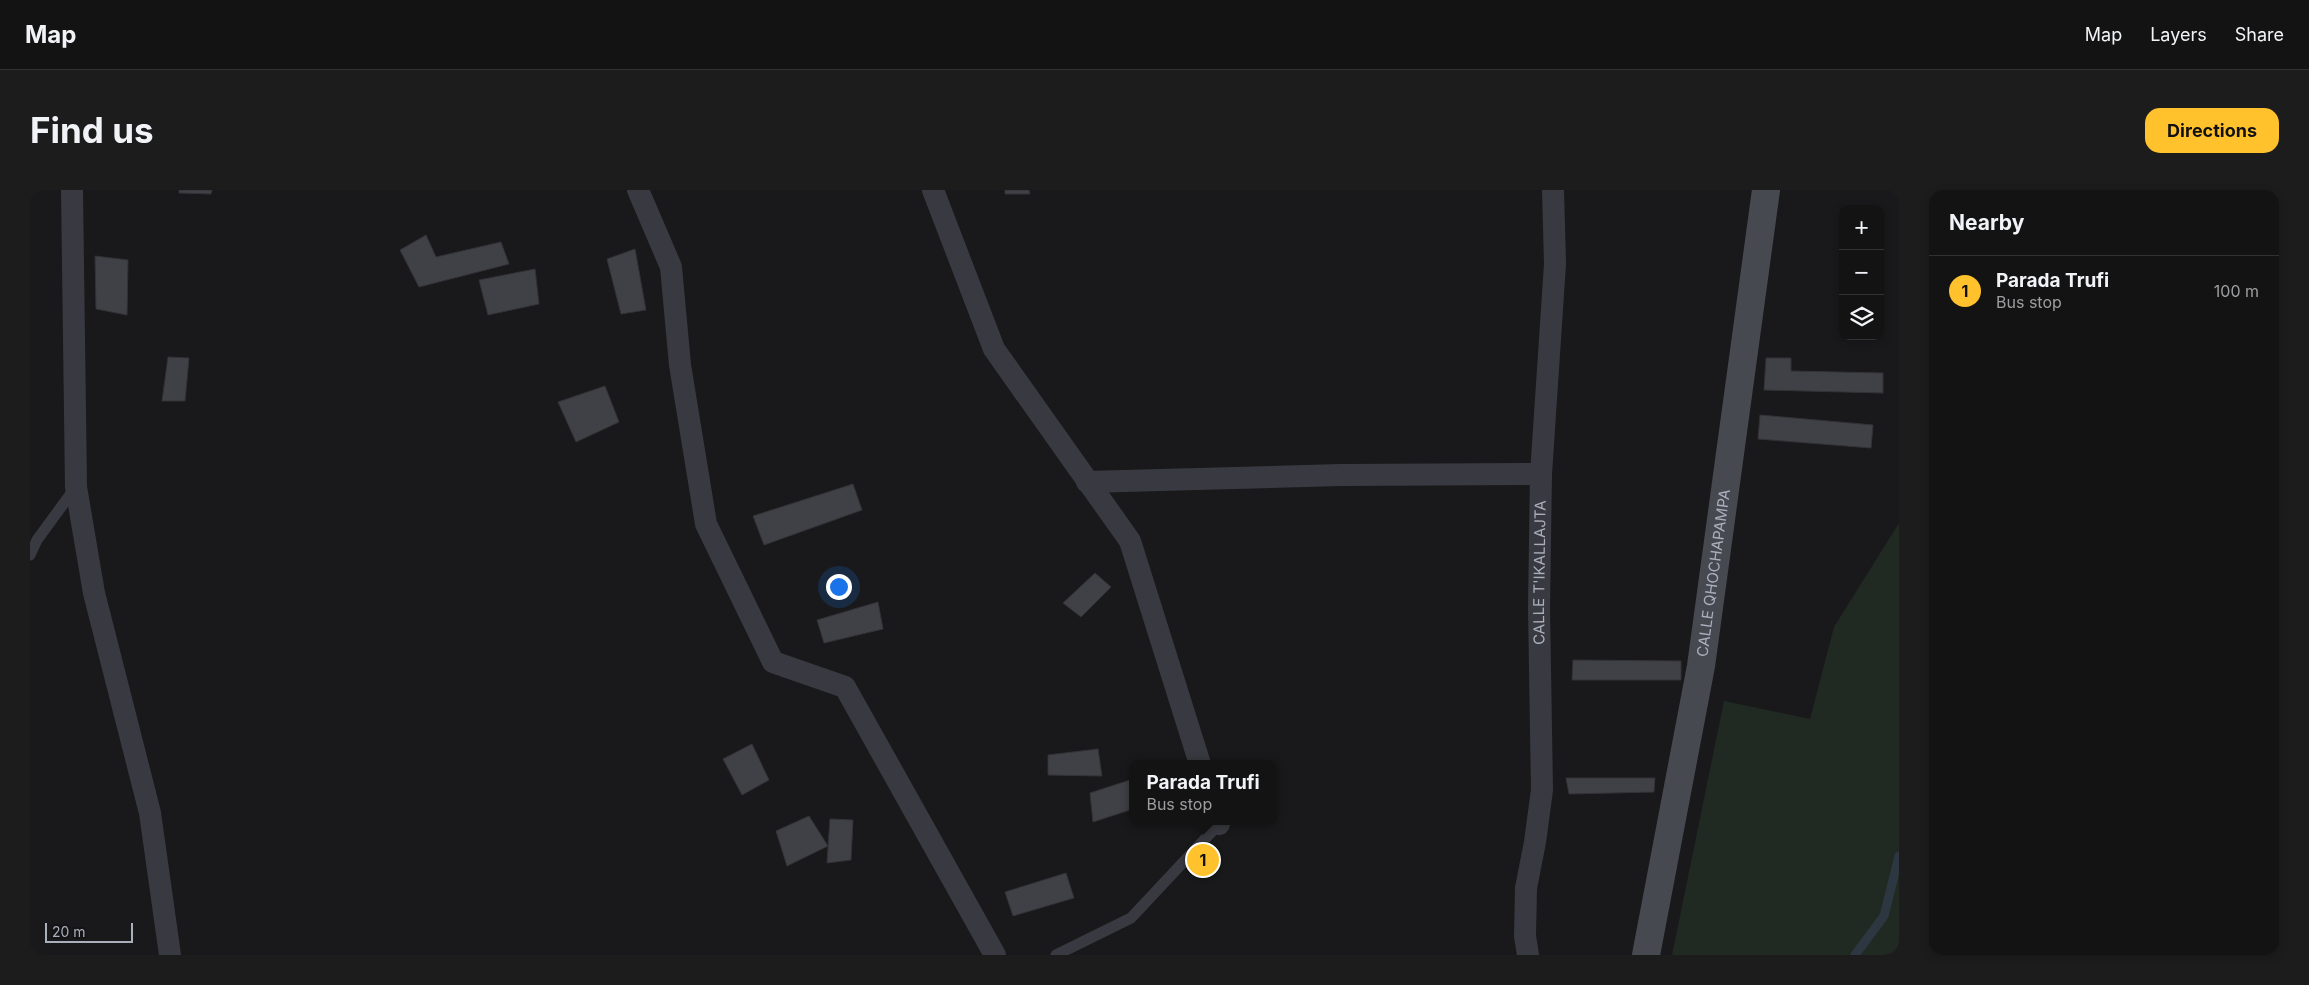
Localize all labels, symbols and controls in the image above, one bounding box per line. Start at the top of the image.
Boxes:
text: Map [25,20,76,49]
text: Map [2085,24,2122,45]
text: Layers [2150,24,2207,45]
text: Share [2235,24,2284,45]
button: Directions [2145,108,2279,153]
text: Find us [30,109,154,151]
map controls [1839,205,1884,340]
button: + [1839,205,1884,250]
text: Nearby [1949,210,2024,235]
button: − [1839,250,1884,295]
text: Parada Trufi [1996,269,2109,292]
text: 1 [1962,281,1968,301]
text: 100 m [2214,281,2259,301]
text: Bus stop [1996,292,2062,312]
button: layers [1839,295,1884,340]
street label: CALLE QHOCHAPAMPA [1692,488,1734,658]
street label: CALLE T'IKALLAJTA [1529,500,1550,645]
your location [826,574,852,600]
popup [1129,760,1277,825]
text: Parada Trufi [1146,771,1260,794]
text: Bus stop [1146,794,1212,814]
pin: 1 [1187,841,1219,879]
scale bar [45,920,132,943]
text: 20 m [52,923,86,940]

